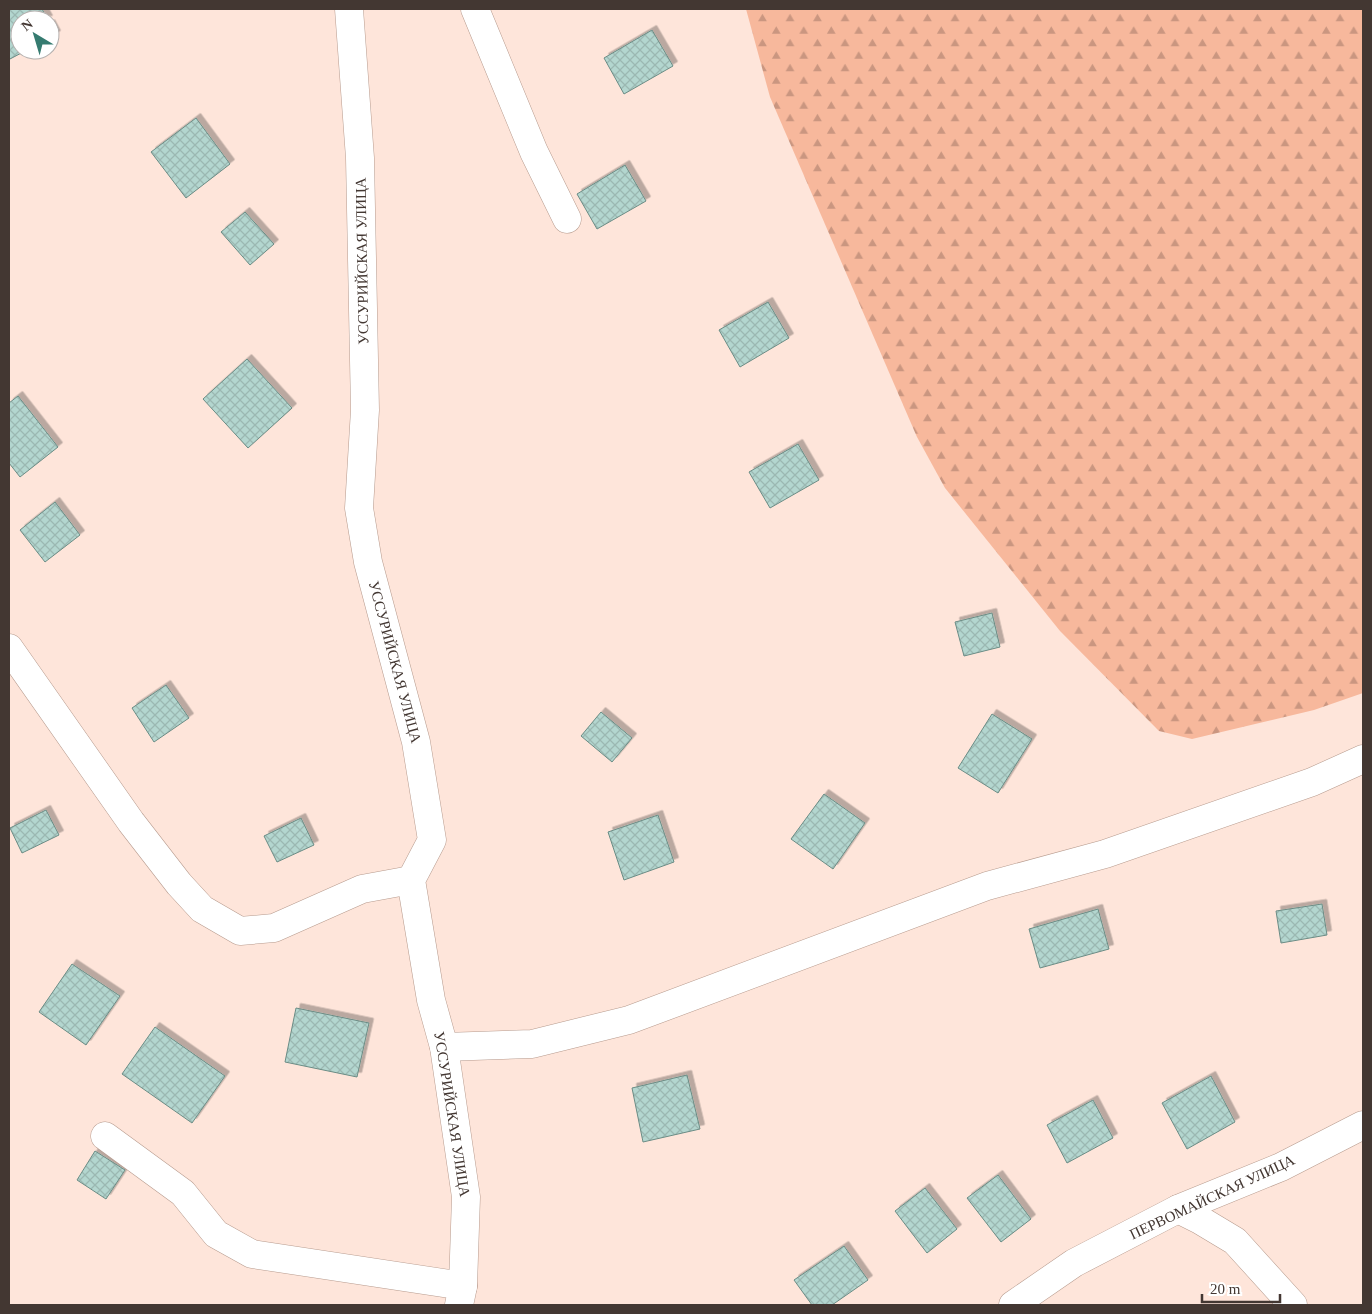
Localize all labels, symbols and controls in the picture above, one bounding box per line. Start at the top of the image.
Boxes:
north arrow [10,10,60,60]
text: N [19,16,36,34]
street label: УССУРИЙСКАЯ УЛИЦА [353,177,371,345]
street label: УССУРИЙСКАЯ УЛИЦА [366,579,424,745]
street label: УССУРИЙСКАЯ УЛИЦА [431,1030,473,1198]
street label: ПЕРВОМАЙСКАЯ УЛИЦА [1127,1152,1297,1242]
scale bar [1202,1272,1280,1304]
text: 20 m [1210,1281,1241,1297]

